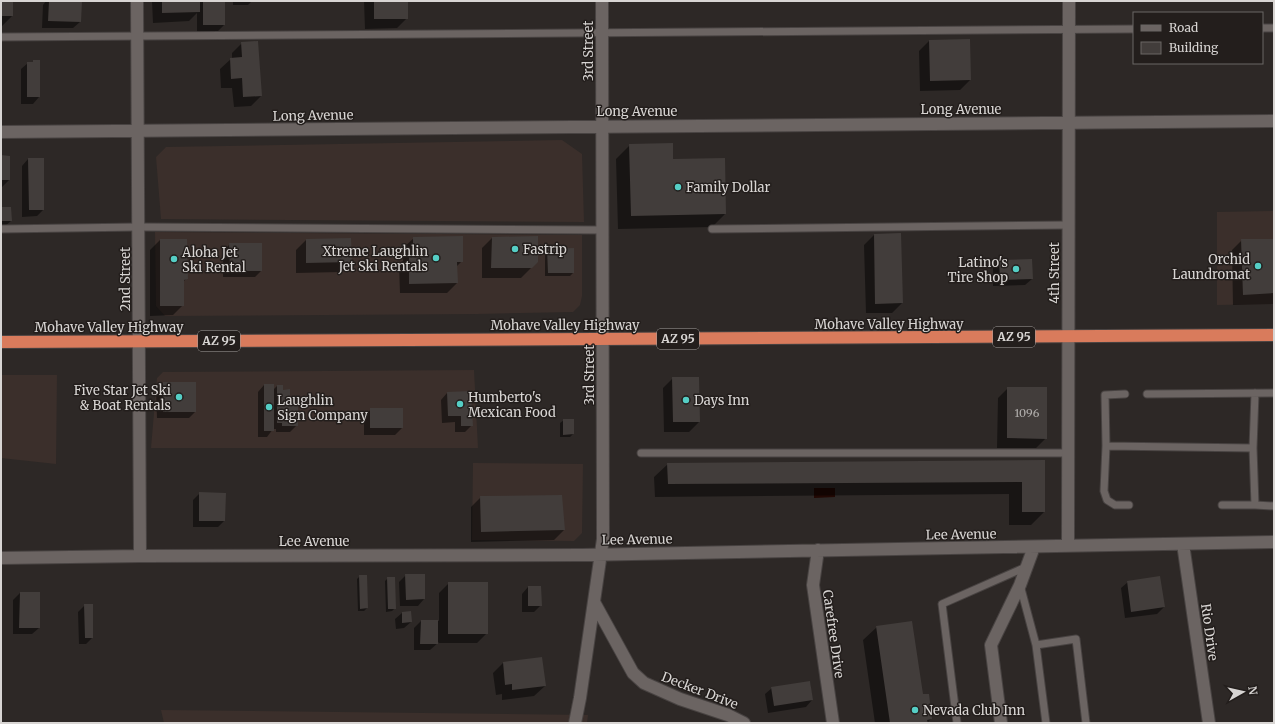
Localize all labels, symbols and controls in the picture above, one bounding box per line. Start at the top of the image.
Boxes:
legend [1133,12,1263,64]
text: Road [1169,20,1198,35]
street label: 3rd Street [580,21,597,81]
text: Building [1169,40,1219,55]
street label: Long Avenue [921,101,1002,118]
street label: Long Avenue [597,103,678,120]
street label: Long Avenue [272,106,354,125]
place label: Family Dollar [686,179,770,196]
marker: Family Dollar [673,182,683,192]
place label: Fastrip [523,241,567,258]
street label: 4th Street [1046,242,1063,304]
place label: Xtreme Laughlin Jet Ski Rentals [322,243,428,275]
place label: Aloha Jet Ski Rental [181,244,246,276]
marker: Fastrip [510,244,520,254]
street label: 2nd Street [117,247,134,311]
place label: Orchid Laundromat [1172,251,1250,283]
marker: Xtreme Laughlin Jet Ski Rentals [431,253,441,263]
marker: Aloha Jet Ski Rental [169,254,179,264]
place label: Latino's Tire Shop [947,254,1008,286]
marker: Orchid Laundromat [1253,261,1263,271]
marker: Latino's Tire Shop [1011,264,1021,274]
street label: Mohave Valley Highway [815,316,964,333]
street label: Mohave Valley Highway [491,317,640,334]
street label: Mohave Valley Highway [35,319,184,336]
road number: AZ 95 [993,327,1035,347]
road number: AZ 95 [657,329,699,349]
road number: AZ 95 [198,331,240,351]
street label: 3rd Street [581,345,598,405]
place label: Five Star Jet Ski & Boat Rentals [74,382,171,414]
place label: Humberto's Mexican Food [468,389,556,421]
marker: Five Star Jet Ski & Boat Rentals [174,392,184,402]
place label: Laughlin Sign Company [277,392,368,424]
place label: Days Inn [694,392,750,409]
marker: Days Inn [681,395,691,405]
marker: Humberto's Mexican Food [455,399,465,409]
marker: Laughlin Sign Company [264,402,274,412]
house number: 1096 [1015,406,1040,420]
street label: Lee Avenue [925,525,997,544]
street label: Lee Avenue [601,530,673,549]
street label: Lee Avenue [279,533,350,550]
street label: Carefree Drive [819,589,848,680]
street label: Rio Drive [1197,602,1222,662]
street label: Decker Drive [659,668,741,713]
north arrow [1223,672,1263,712]
text: N [1245,685,1260,696]
place label: Nevada Club Inn [923,702,1026,719]
marker: Nevada Club Inn [910,705,920,715]

